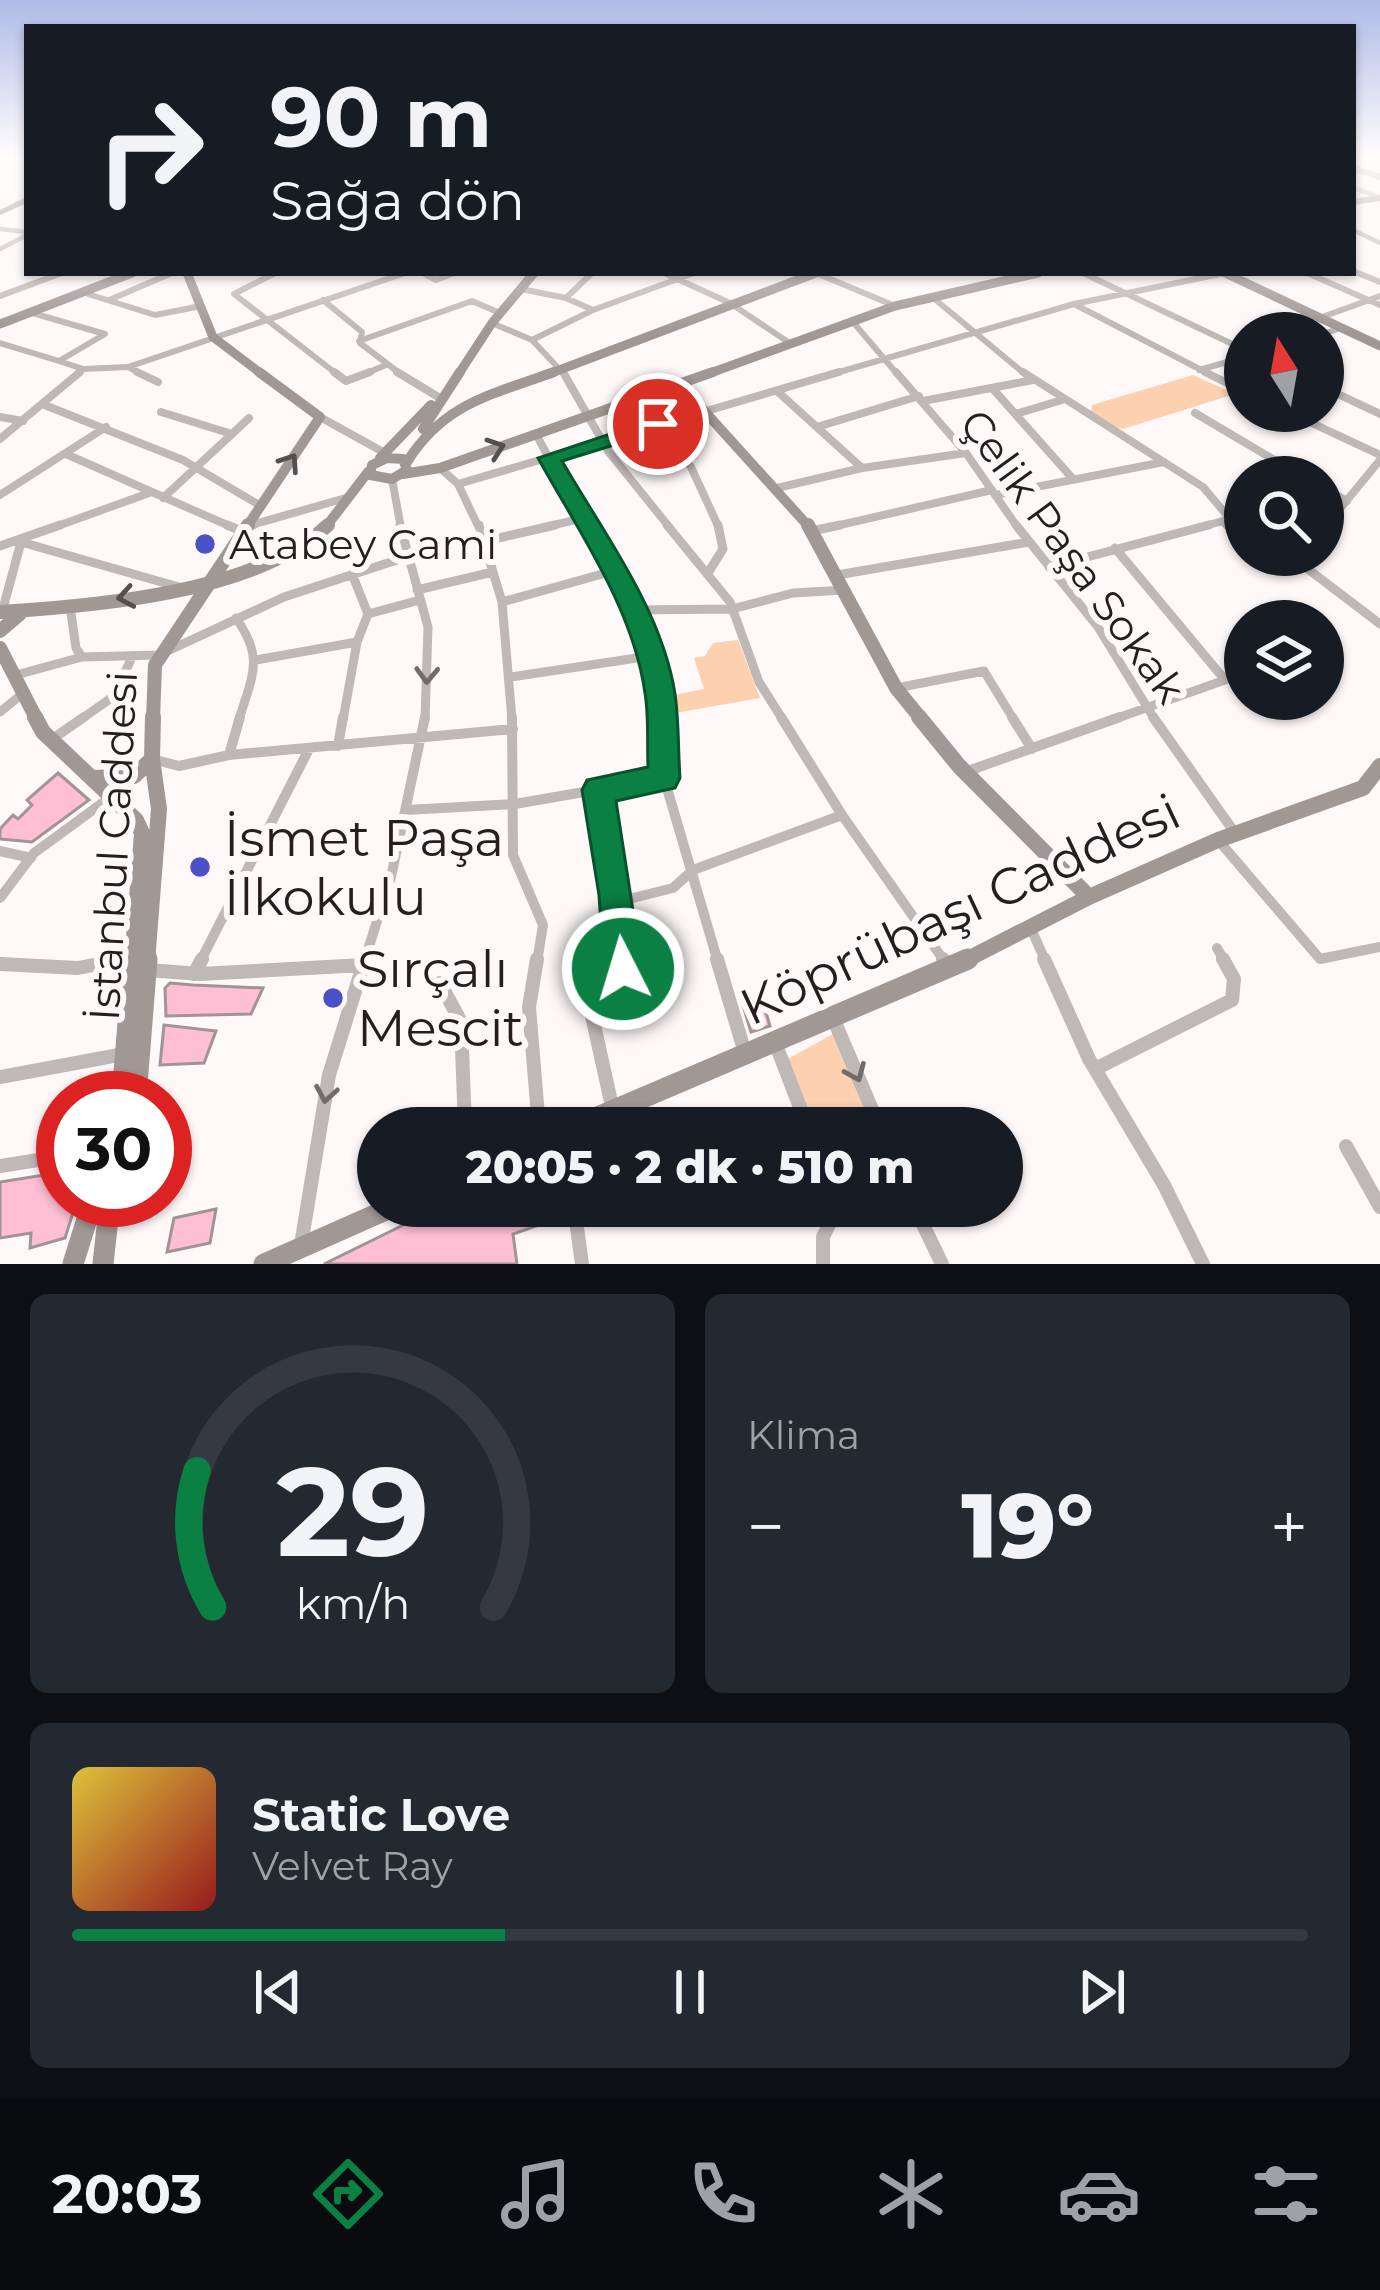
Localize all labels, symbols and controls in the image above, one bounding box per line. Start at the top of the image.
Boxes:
text: 90 m [270,66,492,168]
icon: right [72,72,228,228]
text: Sağa dön [270,168,525,234]
north arrow [1224,312,1344,432]
map controls [1224,312,1344,720]
pin [607,373,709,475]
icon: arrive [625,391,691,457]
street label: Çelik Paşa Sokak [949,399,1197,713]
one-way arrow [484,438,505,462]
one-way arrow [276,454,298,476]
button: search [1224,456,1344,576]
place label: Atabey Cami [229,518,497,570]
marker: Atabey Cami [192,531,218,557]
one-way arrow [116,583,136,609]
button: layers [1224,600,1344,720]
one-way arrow [414,666,440,685]
street label: İstanbul Caddesi [78,670,148,1022]
street label: Köprübaşı Caddesi [731,780,1189,1038]
place label: İsmet Paşa İlkokulu [224,807,504,928]
marker: İsmet Paşa İlkokulu [187,854,213,880]
position arrow [560,906,686,1032]
place label: Sırçalı Mescit [357,938,524,1059]
marker: Sırçalı Mescit [320,985,346,1011]
one-way arrow [842,1061,866,1082]
speed limit sign: 30 [36,1071,192,1227]
one-way arrow [314,1083,339,1103]
text: 20:05 · 2 dk · 510 m [466,1139,914,1194]
text: Klima [747,1411,860,1459]
text: 29 [276,1435,429,1587]
text: 19° [961,1471,1094,1581]
text: − [747,1486,785,1567]
text: + [1270,1486,1308,1567]
text: km/h [295,1576,410,1629]
text: Static Love [252,1787,510,1842]
text: Velvet Ray [252,1842,453,1890]
icon: previous [245,1959,311,2025]
icon: pause [657,1959,723,2025]
icon: next [1069,1959,1135,2025]
icon: directions [306,2152,390,2236]
icon: music [494,2152,578,2236]
icon: phone [681,2152,765,2236]
icon: climate [869,2152,953,2236]
icon: car [1057,2152,1141,2236]
icon: filters [1244,2152,1328,2236]
text: 20:03 [52,2161,203,2227]

